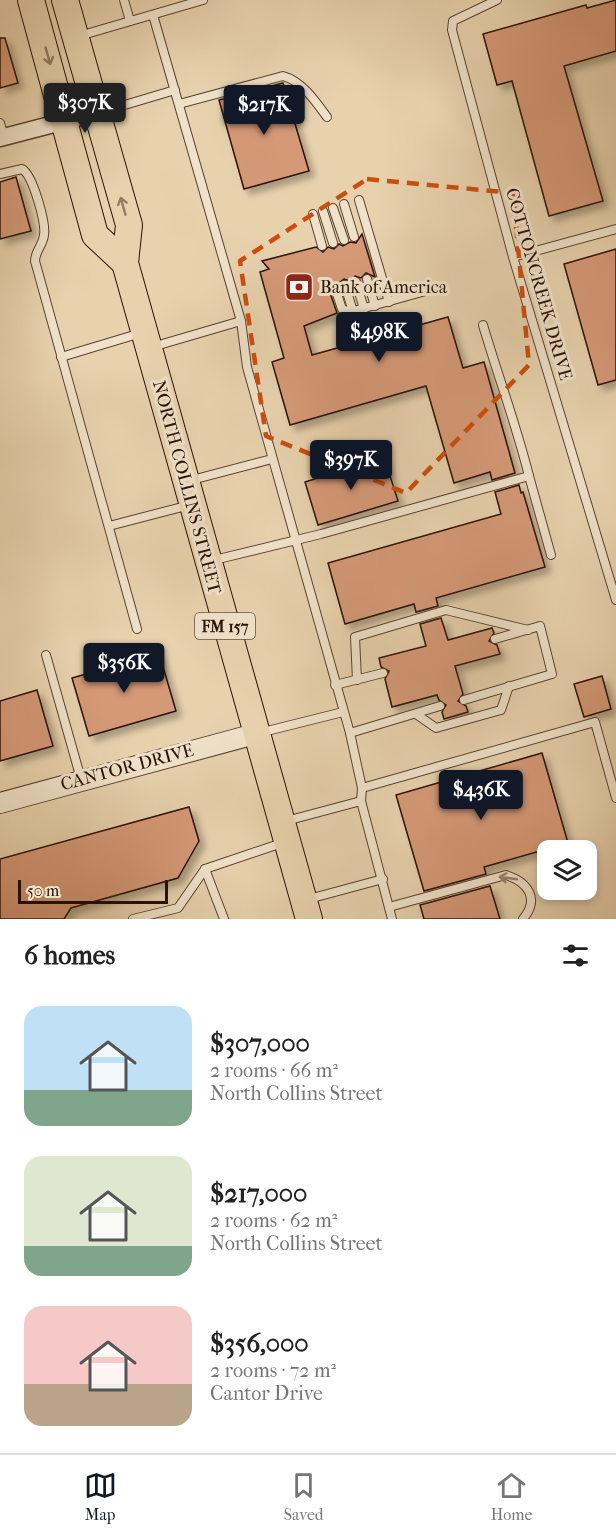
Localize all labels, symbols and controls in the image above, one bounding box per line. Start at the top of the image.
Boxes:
one-way arrow [42,46,54,65]
pin: $307K [43,83,127,134]
pin: $217K [222,85,306,136]
text: $307K [58,91,112,114]
text: $217K [238,93,290,116]
street label: COTTONCREEK DRIVE [501,186,576,383]
one-way arrow [117,197,128,216]
bank icon: Bank of America [283,271,315,303]
place label: Bank of America [320,277,448,298]
pin: $498K [337,312,421,363]
text: $498K [350,320,408,343]
street label: NORTH COLLINS STREET [148,378,225,597]
pin: $397K [309,440,393,491]
text: $397K [324,448,378,471]
road number: FM 157 [195,613,255,639]
pin: $356K [82,643,166,694]
text: $356K [97,651,151,674]
street label: CANTOR DRIVE [58,740,196,795]
pin: $436K [439,770,523,821]
text: $436K [453,778,509,801]
map controls [537,840,597,900]
button: layers [537,840,597,900]
one-way arrow [499,872,518,883]
scale bar [18,877,168,905]
text: 50 m [27,881,59,900]
icon: filters [559,939,592,972]
text: 6 homes [24,940,115,971]
text: $307,000 [210,1028,310,1059]
icon: home [72,1030,144,1102]
text: 2 rooms · 66 m² [210,1059,338,1082]
text: North Collins Street [210,1082,383,1105]
text: $217,000 [210,1178,307,1209]
icon: home [72,1180,144,1252]
text: 2 rooms · 62 m² [210,1209,337,1232]
text: North Collins Street [210,1232,383,1255]
text: $356,000 [210,1328,309,1359]
icon: home [72,1330,144,1402]
text: 2 rooms · 72 m² [210,1359,336,1382]
text: Cantor Drive [210,1382,323,1405]
tab: Map [84,1469,117,1524]
tab: Saved [284,1469,324,1524]
tab: Home [491,1469,532,1524]

